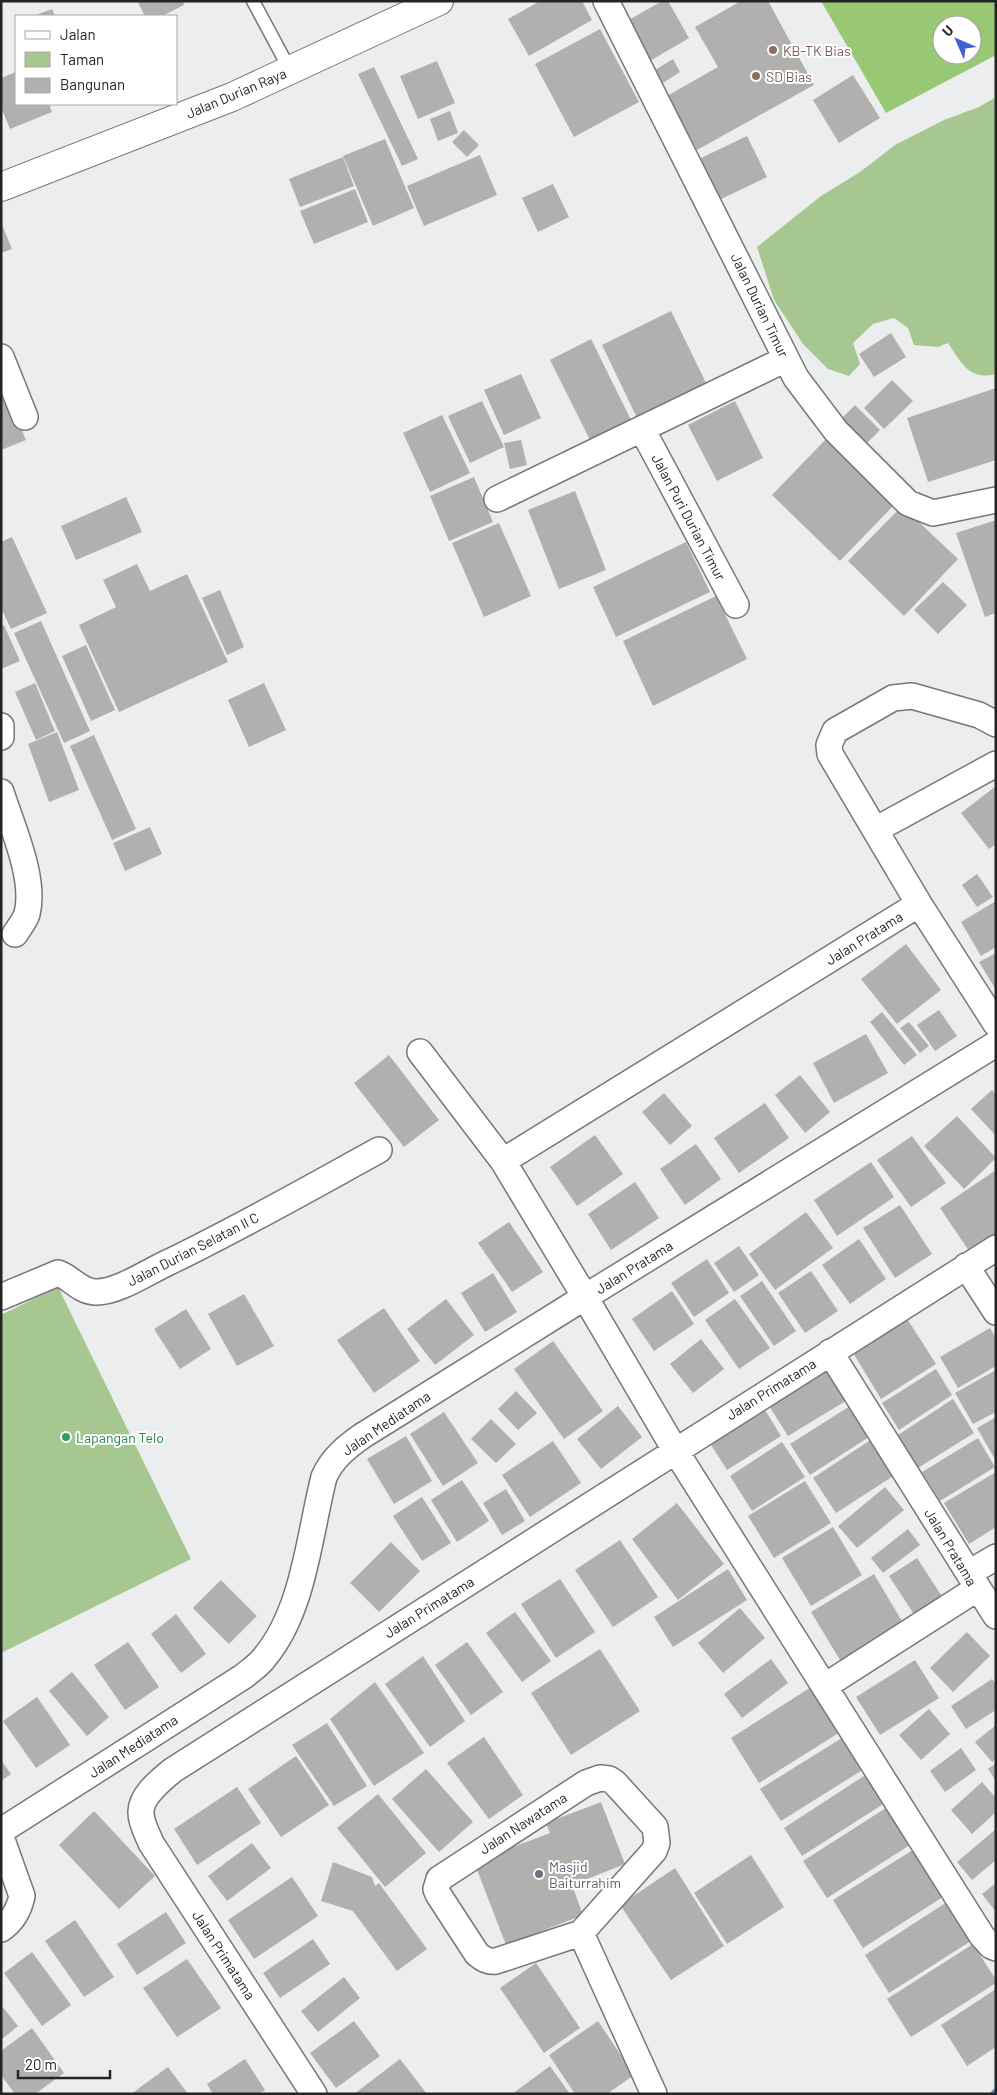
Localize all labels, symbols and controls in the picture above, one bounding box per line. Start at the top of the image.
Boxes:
legend [15,15,178,105]
north arrow [932,15,982,65]
text: U [938,21,957,40]
text: Jalan [60,25,96,43]
place label: KB-TK Bias [783,42,851,59]
marker: KB-TK Bias [767,44,779,56]
text: Taman [60,50,104,68]
street label: Jalan Durian Raya [183,64,289,122]
place label: SD Bias [766,68,812,85]
marker: SD Bias [750,70,762,82]
text: Bangunan [60,75,125,93]
street label: Jalan Durian Timur [727,250,793,360]
street label: Jalan Puri Durian Timur [648,451,730,583]
street label: Jalan Pratama [822,908,906,968]
street label: Jalan Durian Selatan II C [124,1208,262,1290]
street label: Jalan Pratama [592,1237,676,1297]
street label: Jalan Primatama [723,1355,819,1423]
street label: Jalan Mediatama [339,1387,433,1459]
place label: Lapangan Telo [76,1429,164,1446]
marker: Lapangan Telo [60,1431,72,1443]
street label: Jalan Pratama [921,1505,981,1589]
street label: Jalan Primatama [381,1573,477,1641]
street label: Jalan Mediatama [85,1711,181,1781]
street label: Jalan Nawatama [476,1788,570,1858]
place label: Masjid Baiturrahim [549,1858,621,1891]
marker: Masjid Baiturrahim [533,1868,545,1880]
street label: Jalan Primatama [189,1907,259,2003]
scale bar [18,2048,110,2080]
text: 20 m [25,2055,57,2073]

